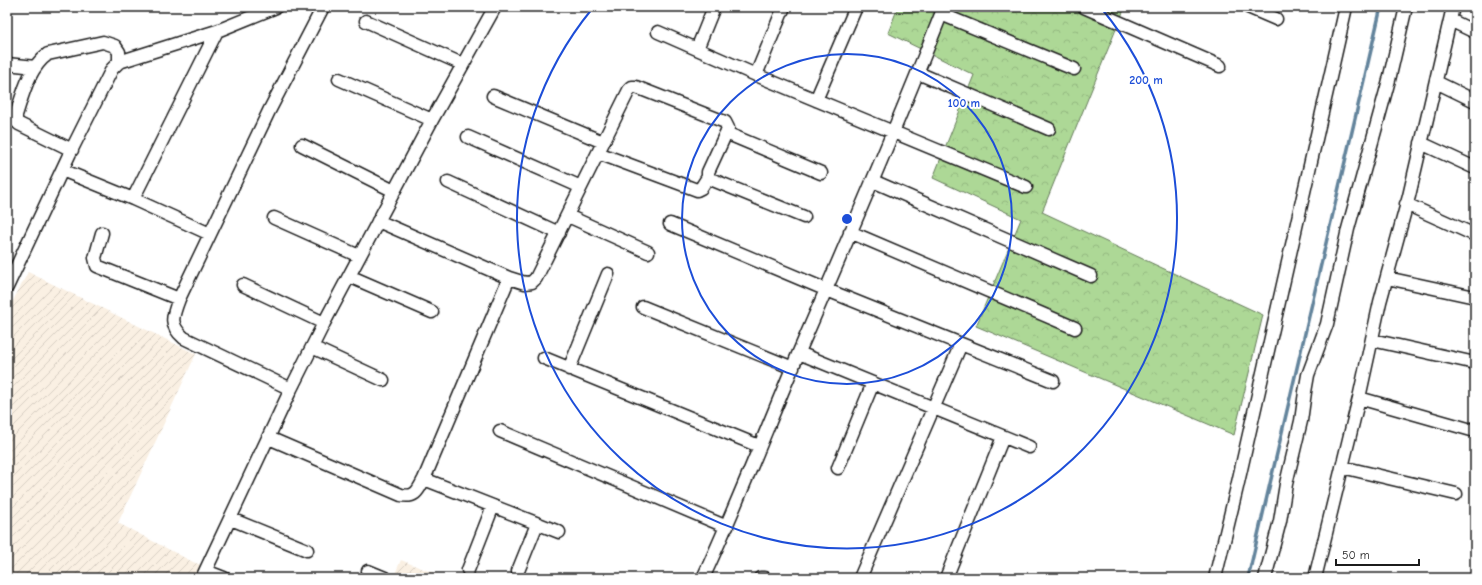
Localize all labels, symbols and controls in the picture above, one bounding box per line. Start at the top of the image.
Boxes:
text: 200 m [1129,73,1163,87]
text: 100 m [948,96,980,110]
centre of rings [840,212,854,226]
scale bar [1336,541,1419,567]
text: 50 m [1342,548,1370,562]

